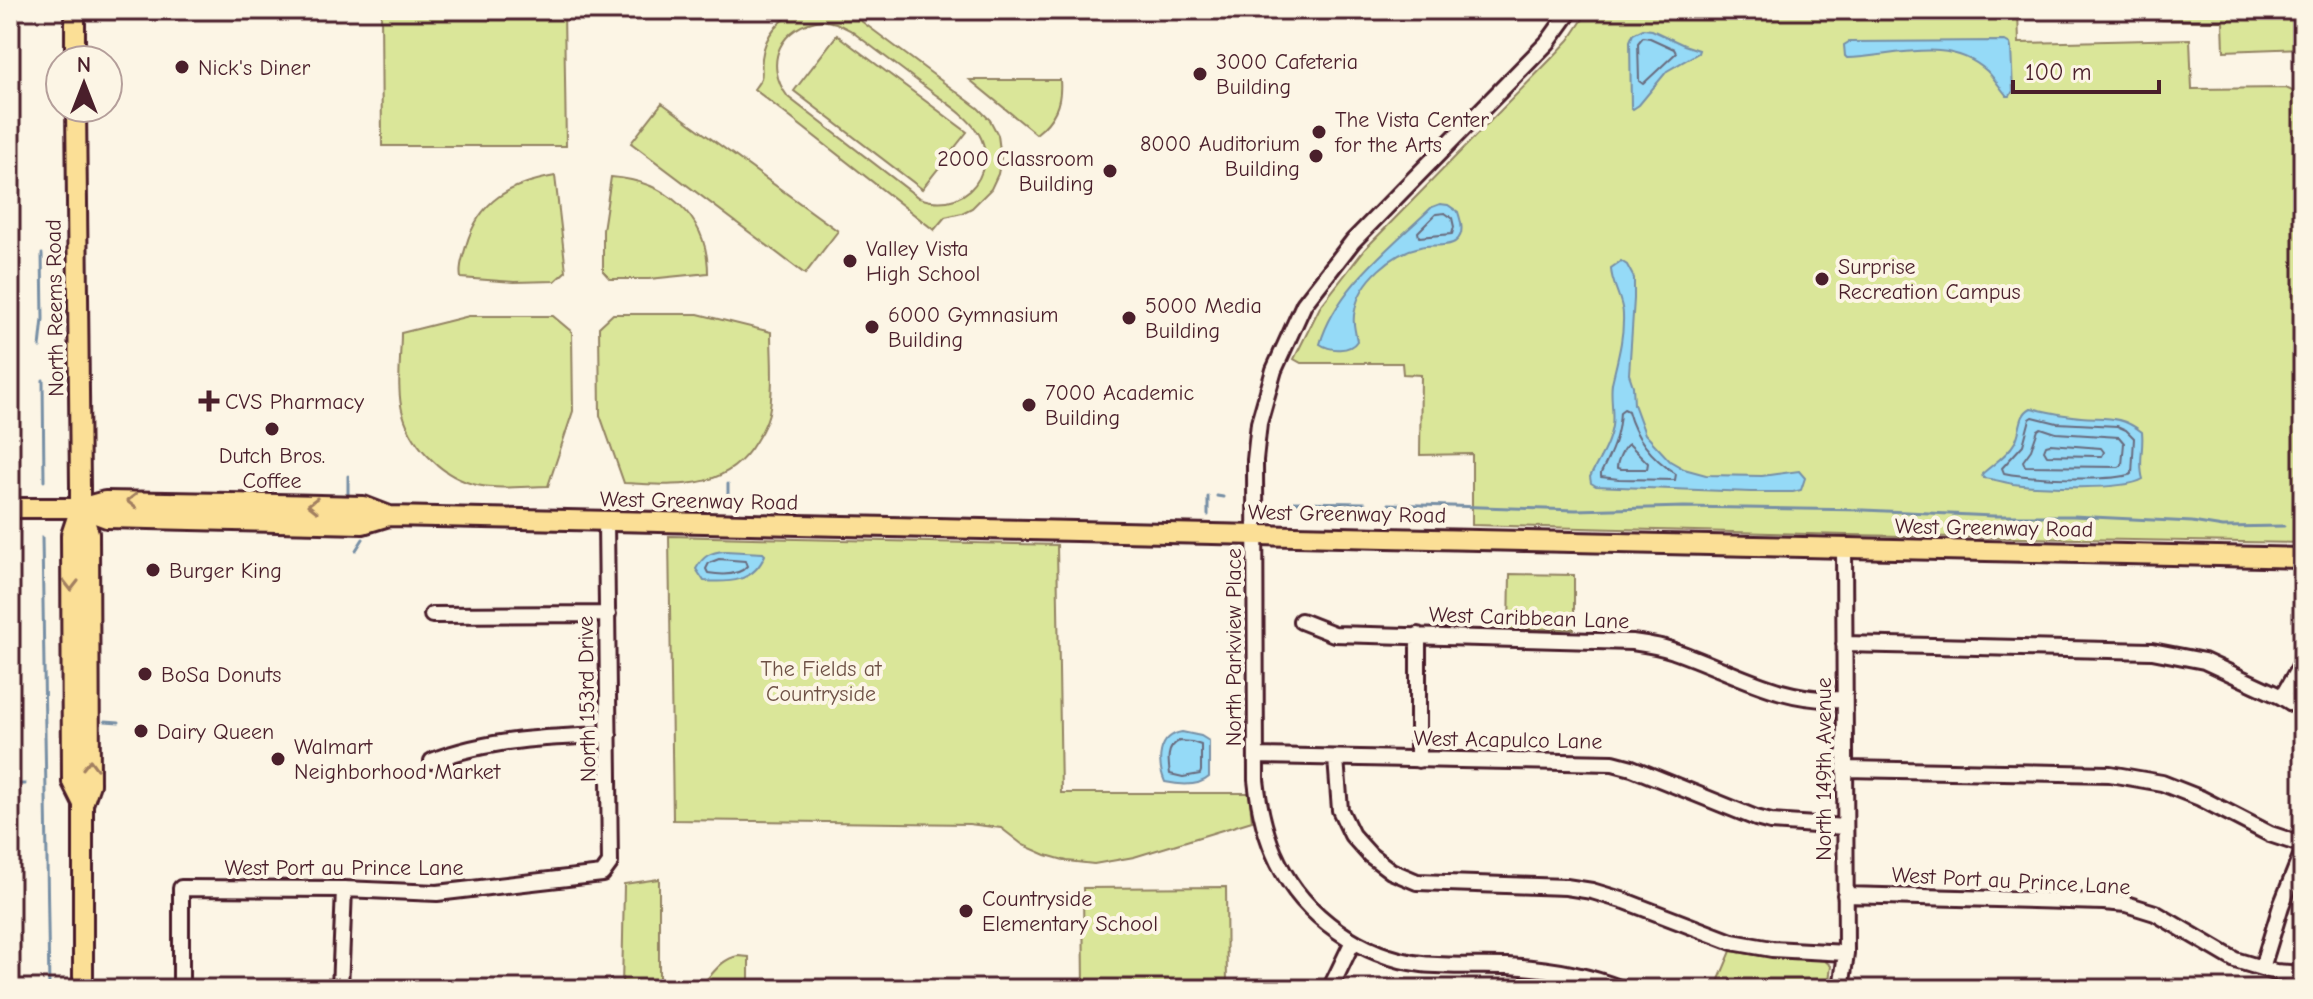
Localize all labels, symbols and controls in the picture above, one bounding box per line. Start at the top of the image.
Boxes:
north arrow [44,44,124,124]
scale bar [2013,44,2159,94]
place label: 3000 Cafeteria Building [1216,49,1358,100]
text: N [77,52,91,78]
place label: Nick's Diner [198,55,311,81]
marker: Nick's Diner [173,58,191,76]
text: 100 m [2025,58,2092,86]
marker: 3000 Cafeteria Building [1191,65,1209,83]
place label: The Vista Center for the Arts [1334,107,1489,158]
marker: The Vista Center for the Arts [1310,123,1328,141]
place label: 8000 Auditorium Building [1140,131,1300,182]
place label: 2000 Classroom Building [937,146,1094,197]
marker: 8000 Auditorium Building [1307,147,1325,165]
marker: 2000 Classroom Building [1101,162,1119,180]
street label: North Reems Road [40,219,70,397]
place label: Valley Vista High School [866,236,980,287]
marker: Valley Vista High School [841,252,859,270]
place label: Surprise Recreation Campus [1838,254,2021,305]
marker: Surprise Recreation Campus [1813,270,1831,288]
place label: 5000 Media Building [1145,293,1262,344]
place label: 6000 Gymnasium Building [888,302,1058,353]
marker: 5000 Media Building [1120,309,1138,327]
marker: 6000 Gymnasium Building [863,318,881,336]
place label: 7000 Academic Building [1045,380,1195,431]
place label: CVS Pharmacy [225,389,364,415]
marker: CVS Pharmacy [200,392,218,410]
marker: 7000 Academic Building [1020,396,1038,414]
marker: Dutch Bros. Coffee [263,420,281,438]
place label: Dutch Bros. Coffee [219,443,325,494]
street label: West Greenway Road [600,486,798,516]
one-way arrow [125,492,138,510]
one-way arrow [306,496,319,514]
street label: West Greenway Road [1248,499,1446,529]
street label: West Greenway Road [1895,513,2093,543]
street label: North Parkview Place [1221,548,1247,746]
place label: Burger King [169,558,282,584]
marker: Burger King [144,561,162,579]
one-way arrow [62,579,80,592]
street label: West Caribbean Lane [1428,602,1630,634]
street label: North 153rd Drive [573,616,601,782]
park label: The Fields at Countryside [761,656,882,707]
place label: BoSa Donuts [161,662,281,688]
marker: BoSa Donuts [136,665,154,683]
street label: North 149th Avenue [1811,677,1837,861]
place label: Dairy Queen [157,719,274,745]
marker: Dairy Queen [132,722,150,740]
street label: West Acapulco Lane [1413,725,1603,755]
place label: Walmart Neighborhood Market [294,734,501,785]
marker: Walmart Neighborhood Market [269,750,287,768]
one-way arrow [81,758,99,771]
street label: West Port au Prince Lane [224,855,464,881]
street label: West Port au Prince Lane [1891,862,2131,900]
place label: Countryside Elementary School [982,886,1158,937]
marker: Countryside Elementary School [957,902,975,920]

